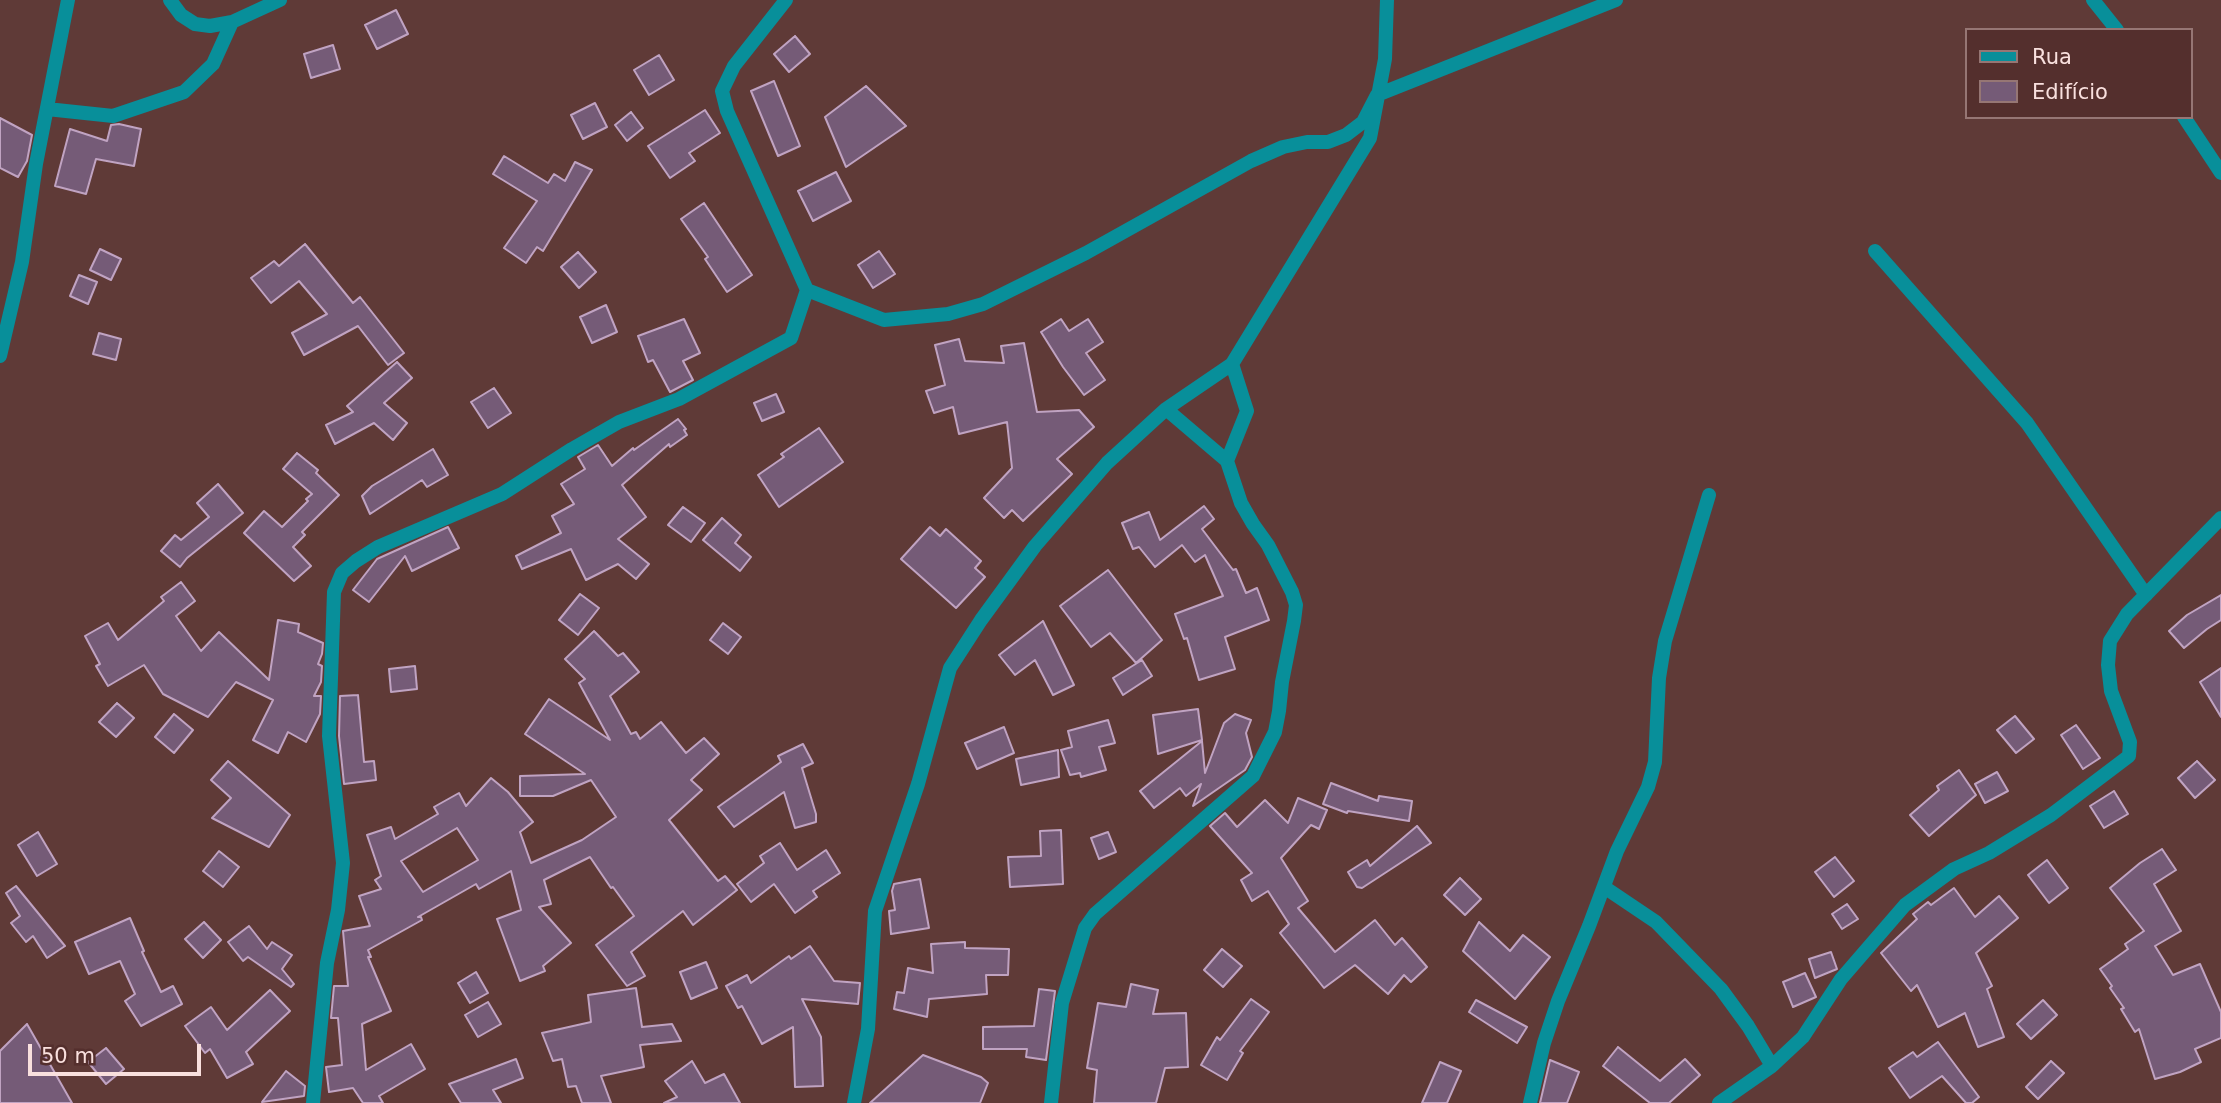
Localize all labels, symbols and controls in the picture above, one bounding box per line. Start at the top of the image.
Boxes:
legend [1966,28,2193,119]
text: Rua [2032,45,2072,69]
text: Edifício [2032,80,2108,104]
scale bar [32,1030,205,1074]
text: 50 m [41,1044,95,1068]

